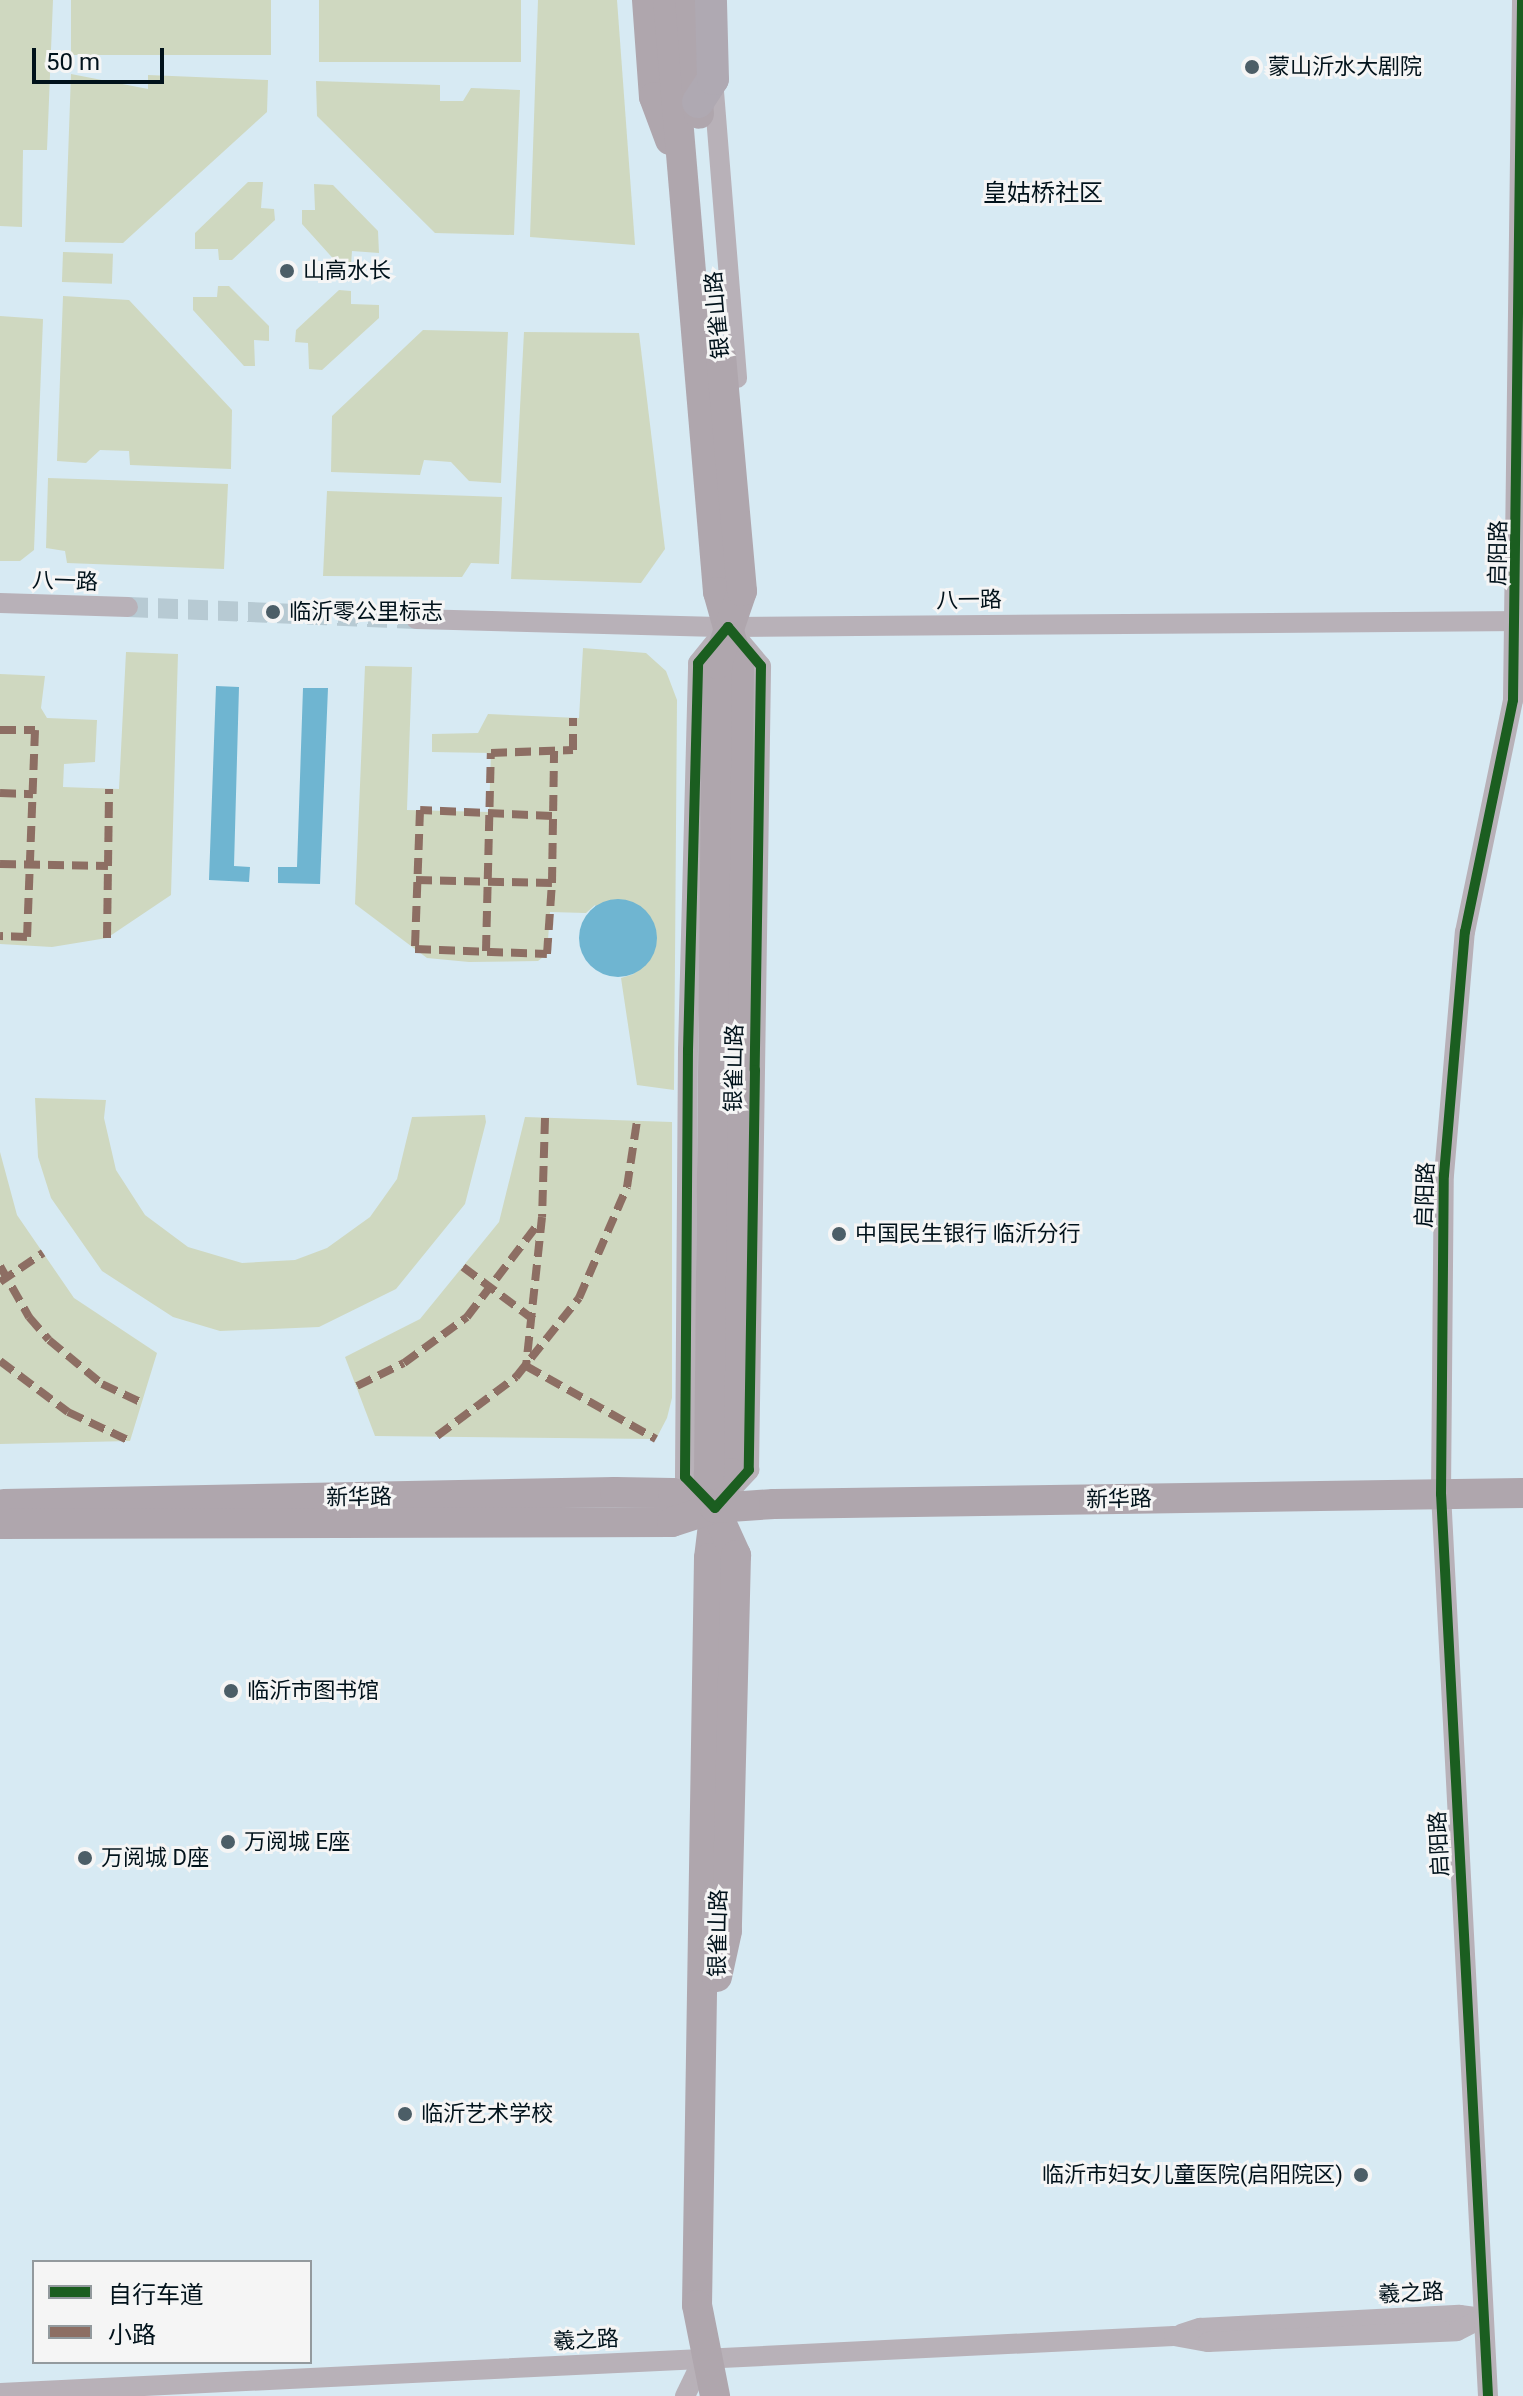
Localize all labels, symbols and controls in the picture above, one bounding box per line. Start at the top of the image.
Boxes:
scale bar [36,32,168,82]
text: 50 m [46,48,100,76]
place label: 蒙山沂水大剧院 [1268,54,1422,80]
marker: 蒙山沂水大剧院 [1243,58,1261,76]
district label: 皇姑桥社区 [983,180,1103,208]
place label: 山高水长 [303,258,391,284]
marker: 山高水长 [278,262,296,280]
street label: 银雀山路 [700,270,734,360]
street label: 启阳路 [1484,520,1512,586]
street label: 八一路 [32,567,98,595]
street label: 八一路 [936,586,1002,614]
place label: 临沂零公里标志 [289,599,443,625]
marker: 临沂零公里标志 [264,603,282,621]
street label: 银雀山路 [720,1024,748,1112]
street label: 启阳路 [1411,1162,1439,1228]
place label: 中国民生银行 临沂分行 [855,1221,1080,1247]
marker: 中国民生银行 临沂分行 [830,1225,848,1243]
street label: 新华路 [326,1483,392,1511]
street label: 新华路 [1086,1485,1152,1513]
place label: 临沂市图书馆 [247,1678,379,1704]
marker: 临沂市图书馆 [222,1682,240,1700]
street label: 启阳路 [1424,1810,1454,1878]
place label: 万阅城 E座 [244,1829,350,1855]
marker: 万阅城 E座 [219,1833,237,1851]
place label: 万阅城 D座 [101,1845,209,1871]
marker: 万阅城 D座 [76,1849,94,1867]
street label: 银雀山路 [704,1889,732,1977]
place label: 临沂艺术学校 [421,2101,553,2127]
marker: 临沂艺术学校 [396,2105,414,2123]
place label: 临沂市妇女儿童医院(启阳院区) [1042,2162,1343,2188]
marker: 临沂市妇女儿童医院(启阳院区) [1350,2164,1372,2186]
legend [32,2260,312,2364]
street label: 羲之路 [1377,2278,1445,2308]
text: 自行车道 [108,2281,204,2309]
text: 小路 [108,2321,156,2349]
street label: 羲之路 [552,2325,620,2355]

